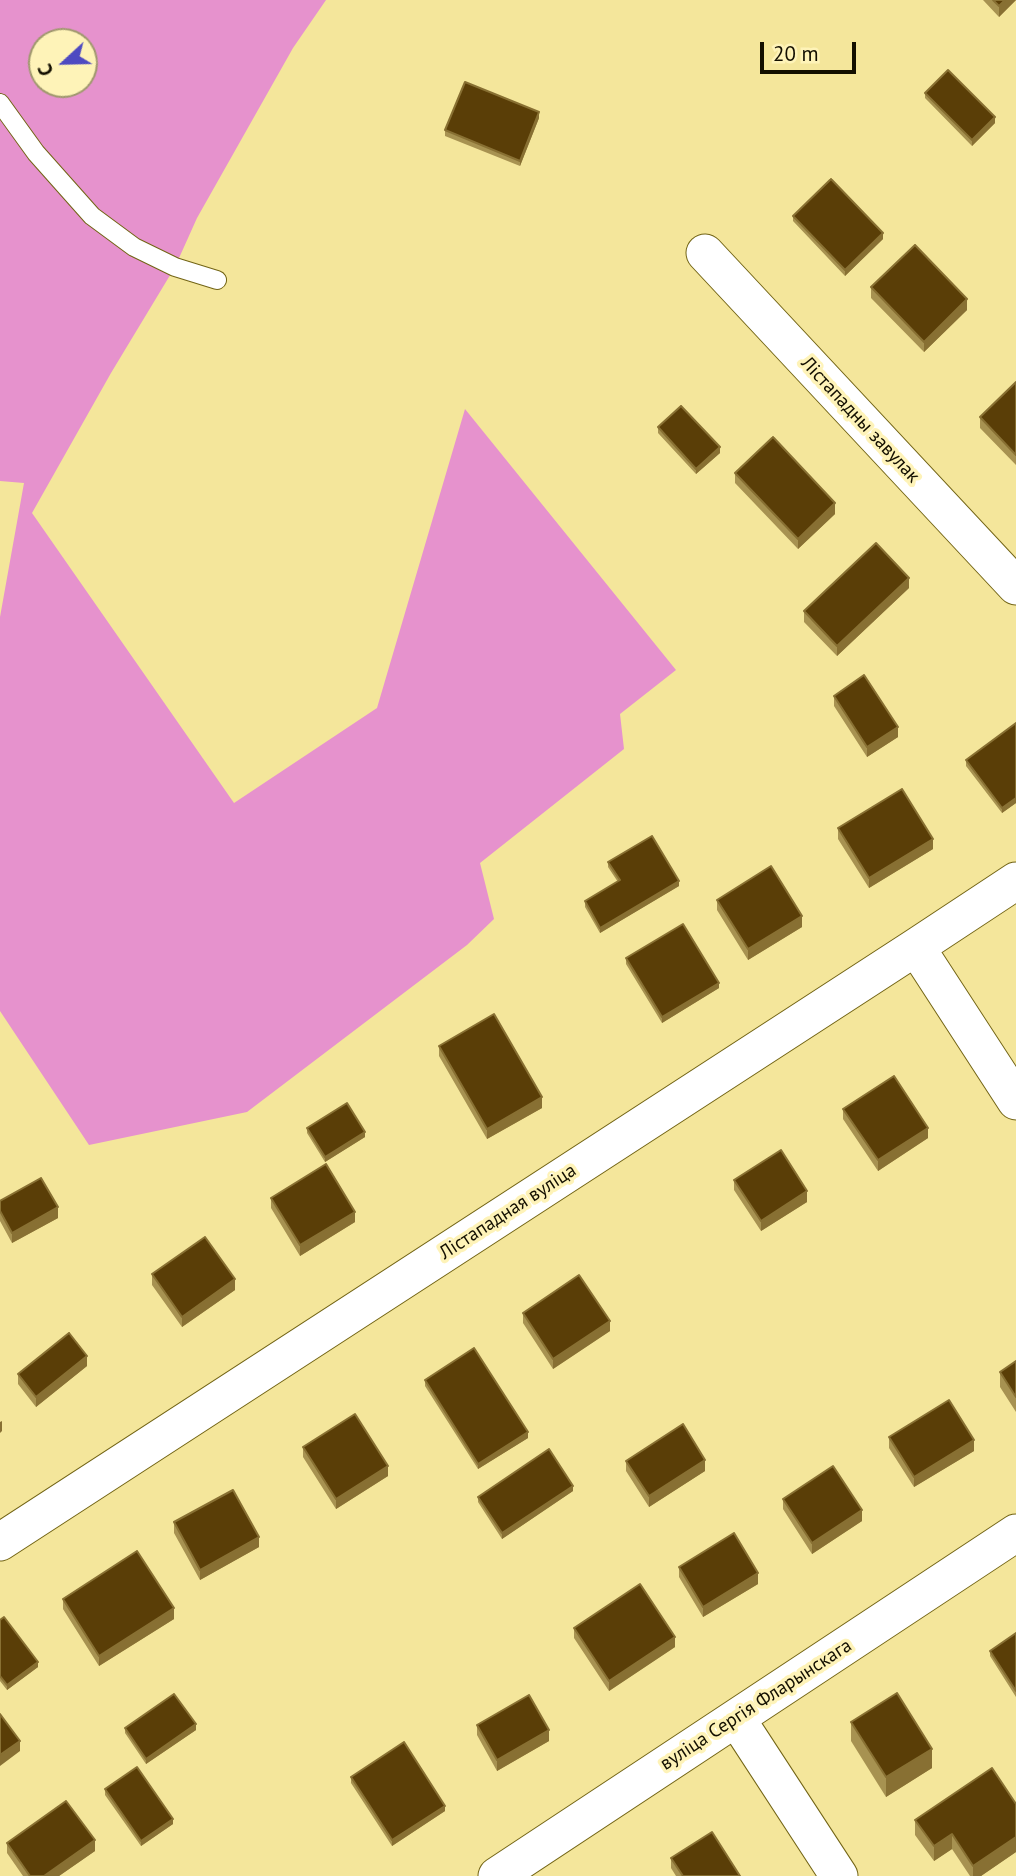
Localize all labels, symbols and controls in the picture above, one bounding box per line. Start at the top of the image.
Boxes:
north arrow [28,28,98,98]
scale bar [764,28,860,72]
text: 20 m [773,40,819,67]
text: С [32,61,58,80]
street label: Лістападны завулак [796,352,924,488]
street label: Лістападная вуліца [435,1159,581,1265]
street label: вуліца Сергія Фларынскага [656,1635,856,1775]

